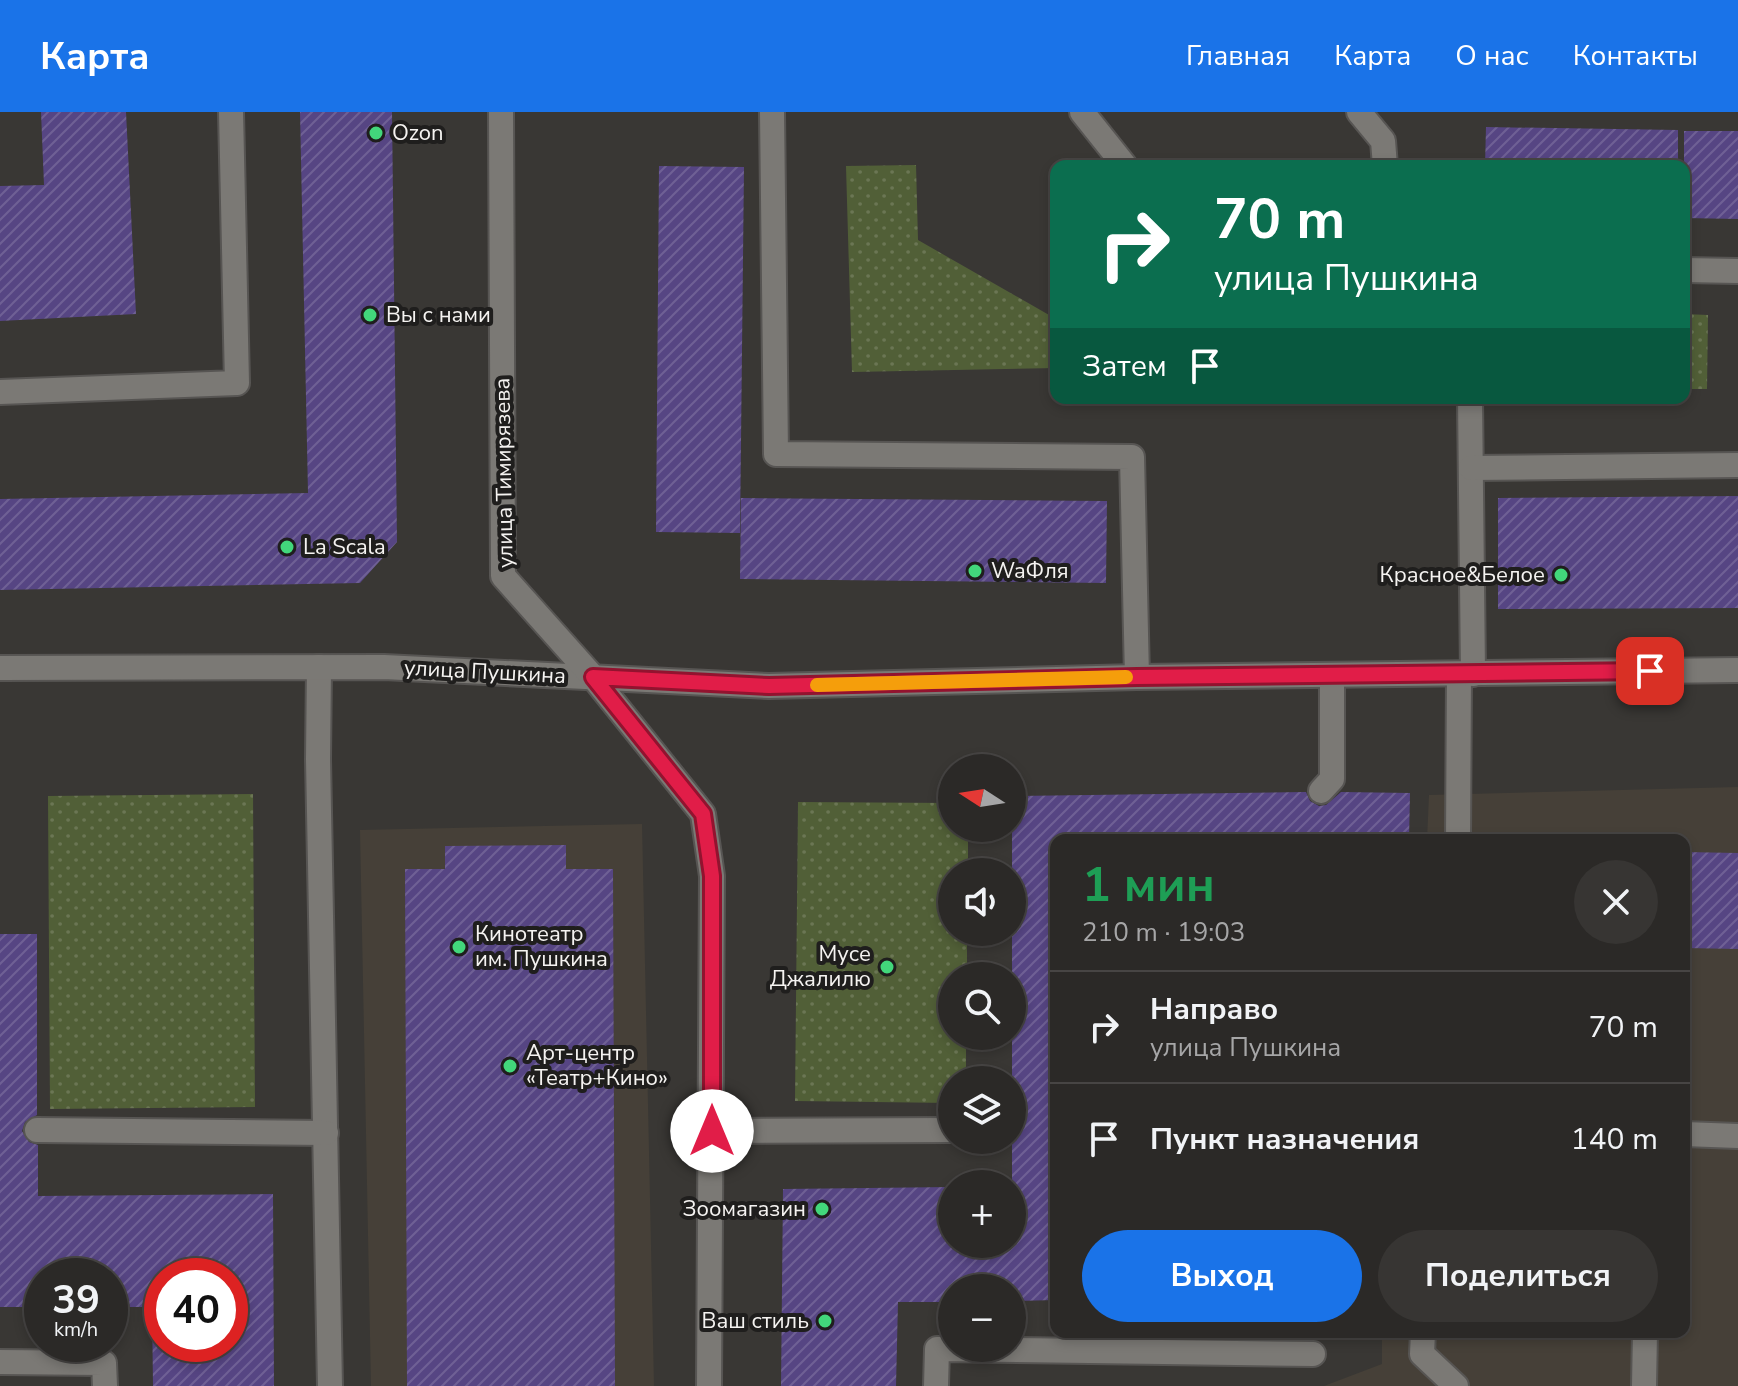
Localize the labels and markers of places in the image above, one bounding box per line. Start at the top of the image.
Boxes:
place label: Ozon [392,118,444,148]
marker: Ozon [367,124,385,142]
place label: Вы с нами [386,300,491,330]
marker: Вы с нами [361,306,379,324]
place label: La Scala [303,532,386,562]
marker: La Scala [278,538,296,556]
place label: WaФля [991,556,1069,586]
place label: Красное&Белое [1380,560,1545,590]
marker: WaФля [966,562,984,580]
marker: Красное&Белое [1552,566,1570,584]
pin [1616,637,1684,705]
place label: Кинотеатр им. Пушкина [475,919,608,974]
marker: Кинотеатр им. Пушкина [450,938,468,956]
place label: Мусе Джалилю [770,939,871,994]
marker: Мусе Джалилю [878,958,896,976]
place label: Арт-центр «Театр+Кино» [526,1038,668,1093]
marker: Арт-центр «Театр+Кино» [501,1057,519,1075]
place label: Зоомагазин [683,1194,806,1224]
marker: Зоомагазин [813,1200,831,1218]
place label: Ваш стиль [702,1306,809,1336]
marker: Ваш стиль [816,1312,834,1330]

